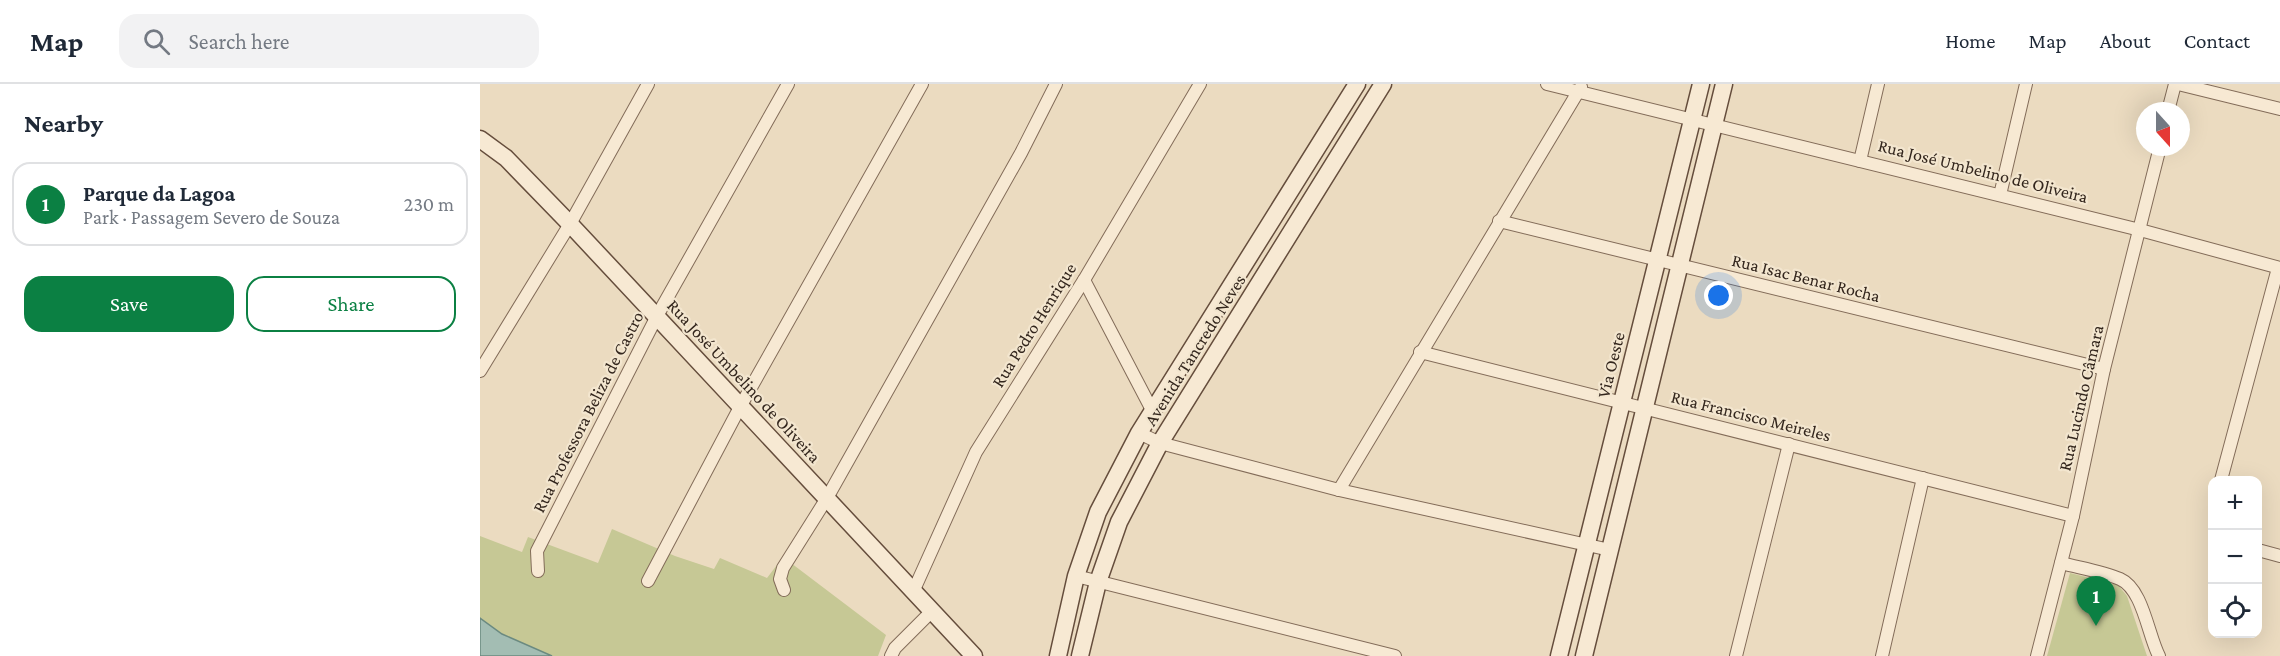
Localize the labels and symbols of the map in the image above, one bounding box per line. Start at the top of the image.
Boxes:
north arrow [2136,102,2190,156]
street label: Rua José Umbelino de Oliveira [1876,135,2090,207]
street label: Rua Isac Benar Rocha [1730,250,1882,306]
street label: Rua Pedro Henrique [988,259,1080,391]
street label: Avenida Tancredo Neves [1140,271,1250,429]
your location [1704,281,1733,310]
street label: Rua José Umbelino de Oliveira [663,295,825,467]
street label: Rua Professora Beliza de Castro [528,308,648,516]
street label: Rua Lucindo Câmara [2054,323,2108,473]
street label: Via Oeste [1593,330,1629,400]
street label: Rua Francisco Meireles [1669,386,1833,446]
pin: 1 [2076,576,2116,626]

